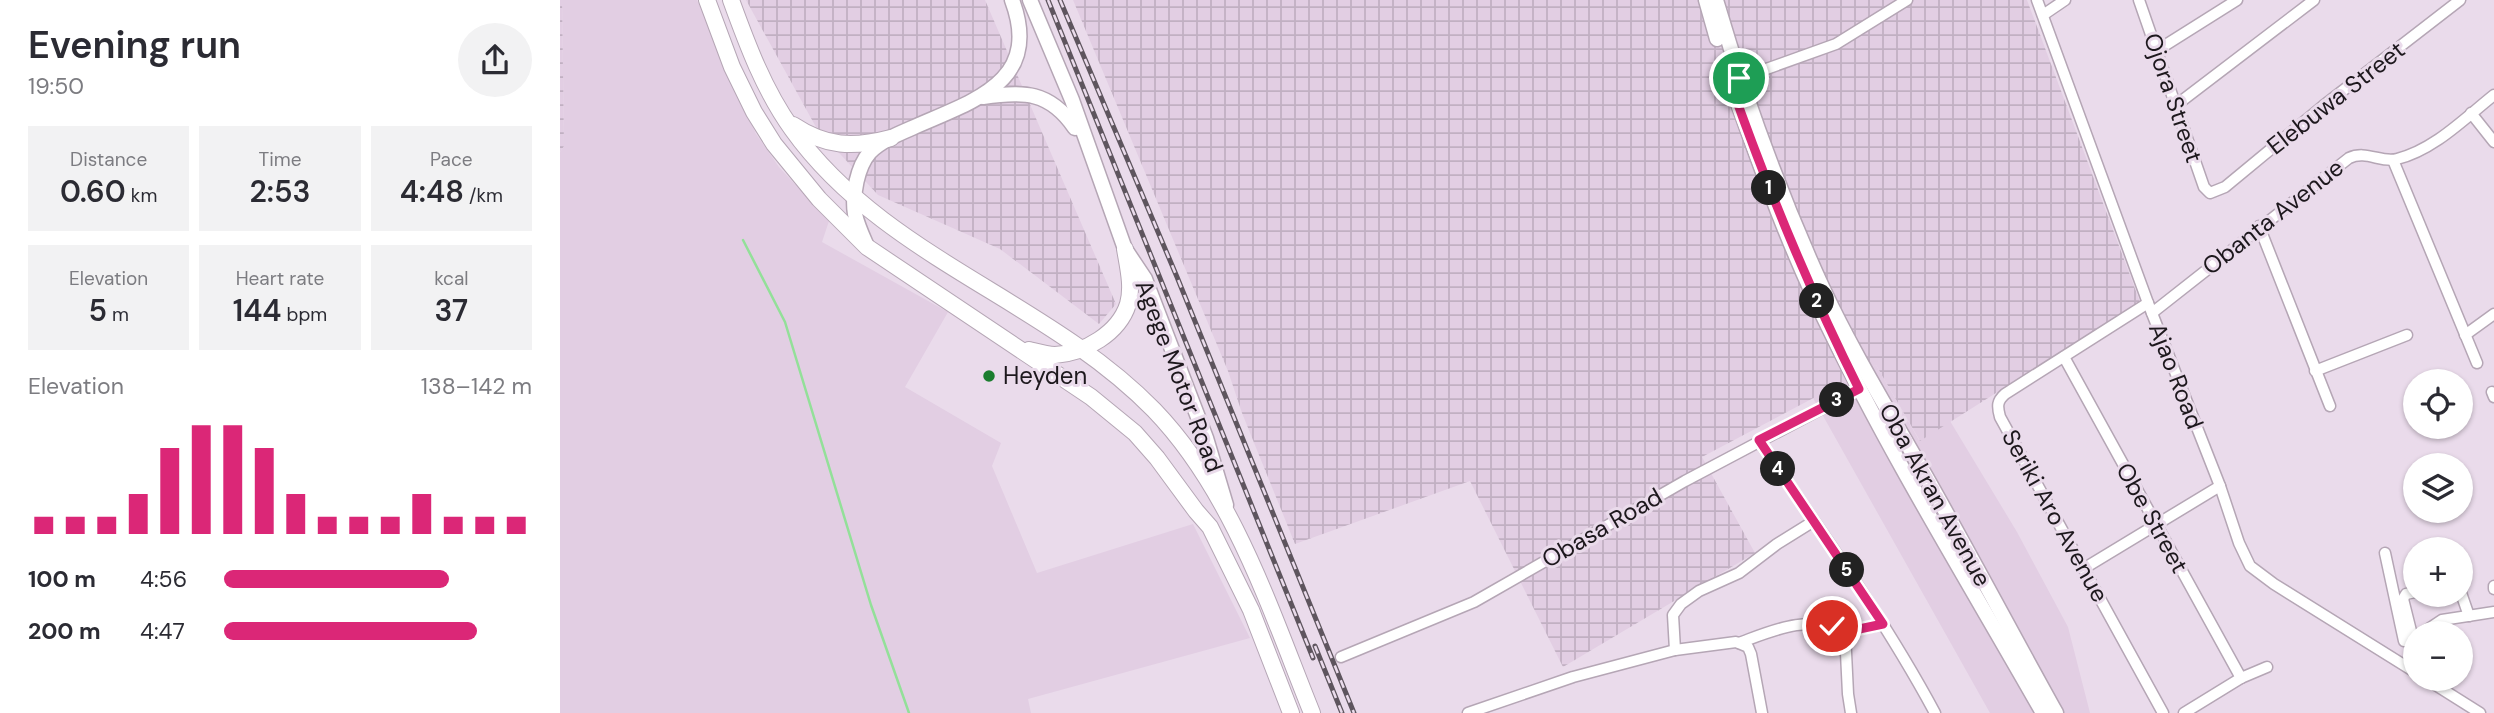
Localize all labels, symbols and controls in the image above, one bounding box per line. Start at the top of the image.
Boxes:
text: Evening run [28,20,241,70]
button: share [458,23,532,97]
street label: Ojora Street [2137,29,2210,167]
street label: Elebuwa Street [2260,34,2411,161]
pin [1709,48,1769,108]
icon: arrive [1720,59,1758,97]
text: 19:50 [28,71,84,101]
text: Distance [70,147,147,172]
text: Time [259,147,301,172]
text: Pace [430,147,473,172]
street label: Obanta Avenue [2196,152,2350,281]
pin: 1 [1752,170,1786,206]
text: 0.60 [60,172,126,211]
text: 2:53 [249,172,310,211]
text: 4:48 [400,172,464,211]
text: 1 [1765,175,1772,200]
text: km [126,183,157,208]
text: /km [464,183,503,208]
text: Elevation [69,266,148,291]
text: Heart rate [236,266,324,291]
text: kcal [434,266,468,291]
street label: Agege Motor Road [1128,275,1230,476]
pin: 2 [1800,284,1834,318]
text: 2 [1811,288,1822,313]
text: 5 [88,291,107,330]
text: 144 [233,291,281,330]
text: 37 [434,291,468,330]
text: m [107,302,129,327]
text: bpm [281,302,327,327]
street label: Ajao Road [2142,318,2211,433]
place label: Heyden [1003,360,1087,391]
marker: Heyden [981,368,997,384]
map controls [2403,369,2473,691]
button: locate [2403,369,2473,439]
text: Elevation [28,371,124,401]
text: 138–142 m [421,371,532,401]
pin: 3 [1820,382,1854,418]
text: 3 [1831,387,1842,412]
street label: Oba Akran Avenue [1872,398,1999,592]
street label: Seriki Aro Avenue [1995,424,2116,608]
pin: 4 [1760,452,1796,486]
button: layers [2403,453,2473,523]
text: 4 [1771,456,1784,481]
street label: Obe Street [2109,457,2195,578]
street label: Obasa Road [1536,481,1668,574]
button: + [2403,537,2473,607]
pin: 5 [1830,552,1864,588]
text: 5 [1841,557,1852,582]
text: 100 m [28,564,96,594]
text: 4:56 [140,564,187,594]
pin [1802,596,1862,656]
icon: check [1813,607,1851,645]
text: 200 m [28,616,101,646]
text: 4:47 [140,616,185,646]
button: − [2403,621,2473,691]

